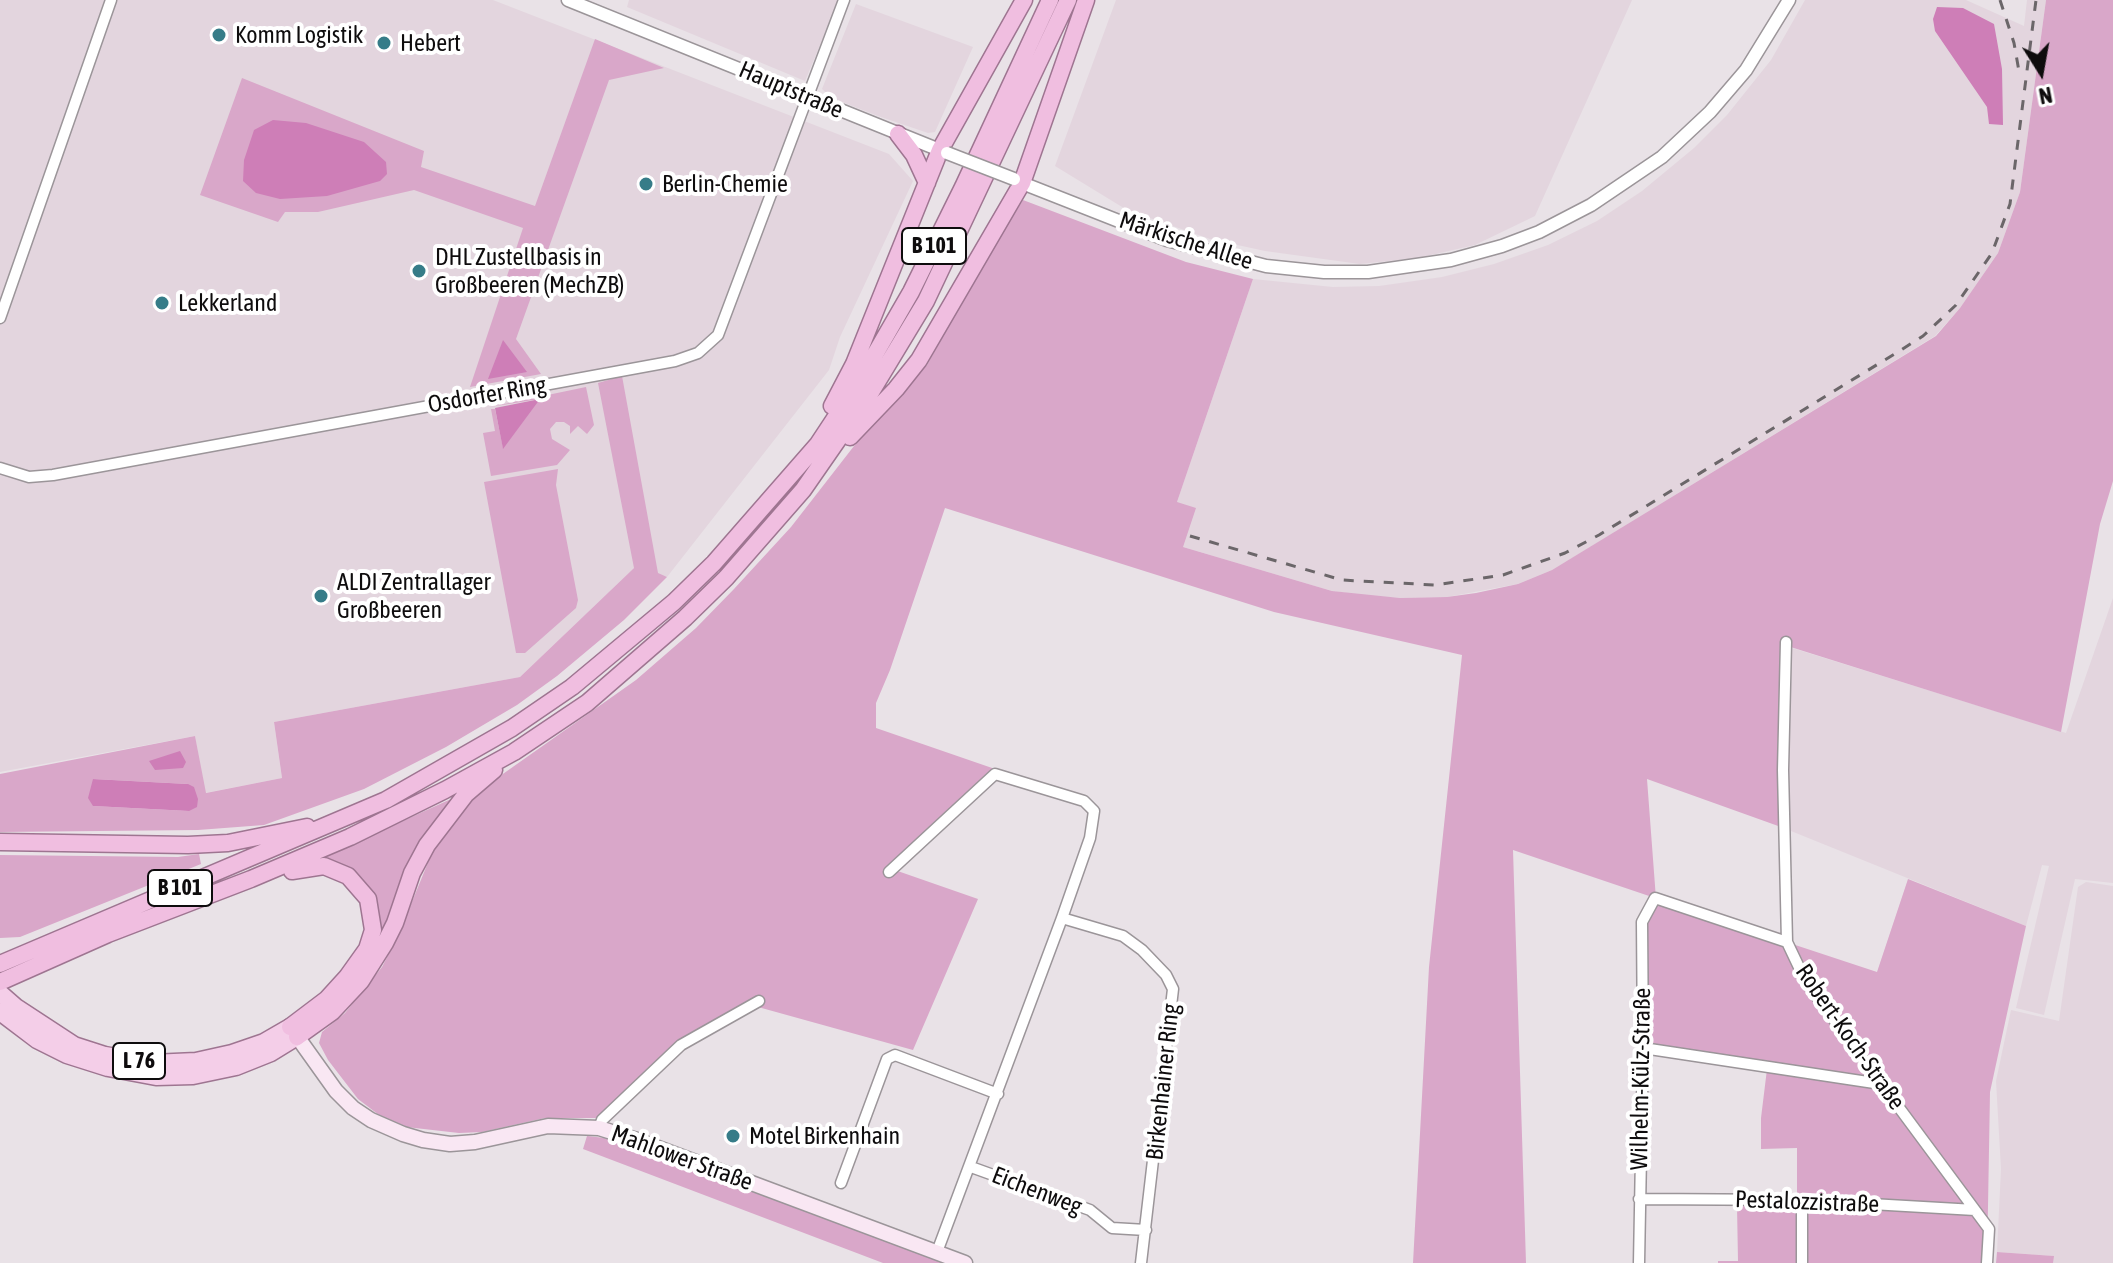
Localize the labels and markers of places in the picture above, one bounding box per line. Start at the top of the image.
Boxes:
place label: Komm Logistik [235,21,363,49]
marker: Komm Logistik [210,26,228,44]
place label: Hebert [400,29,461,57]
marker: Hebert [375,34,393,52]
place label: Berlin-Chemie [662,170,788,198]
marker: Berlin-Chemie [637,175,655,193]
place label: DHL Zustellbasis in Großbeeren (MechZB) [435,243,624,299]
marker: DHL Zustellbasis in Großbeeren (MechZB) [410,262,428,280]
place label: Lekkerland [178,289,277,317]
marker: Lekkerland [153,294,171,312]
place label: ALDI Zentrallager Großbeeren [337,568,491,624]
marker: ALDI Zentrallager Großbeeren [312,587,330,605]
place label: Motel Birkenhain [749,1122,900,1150]
marker: Motel Birkenhain [724,1127,742,1145]

